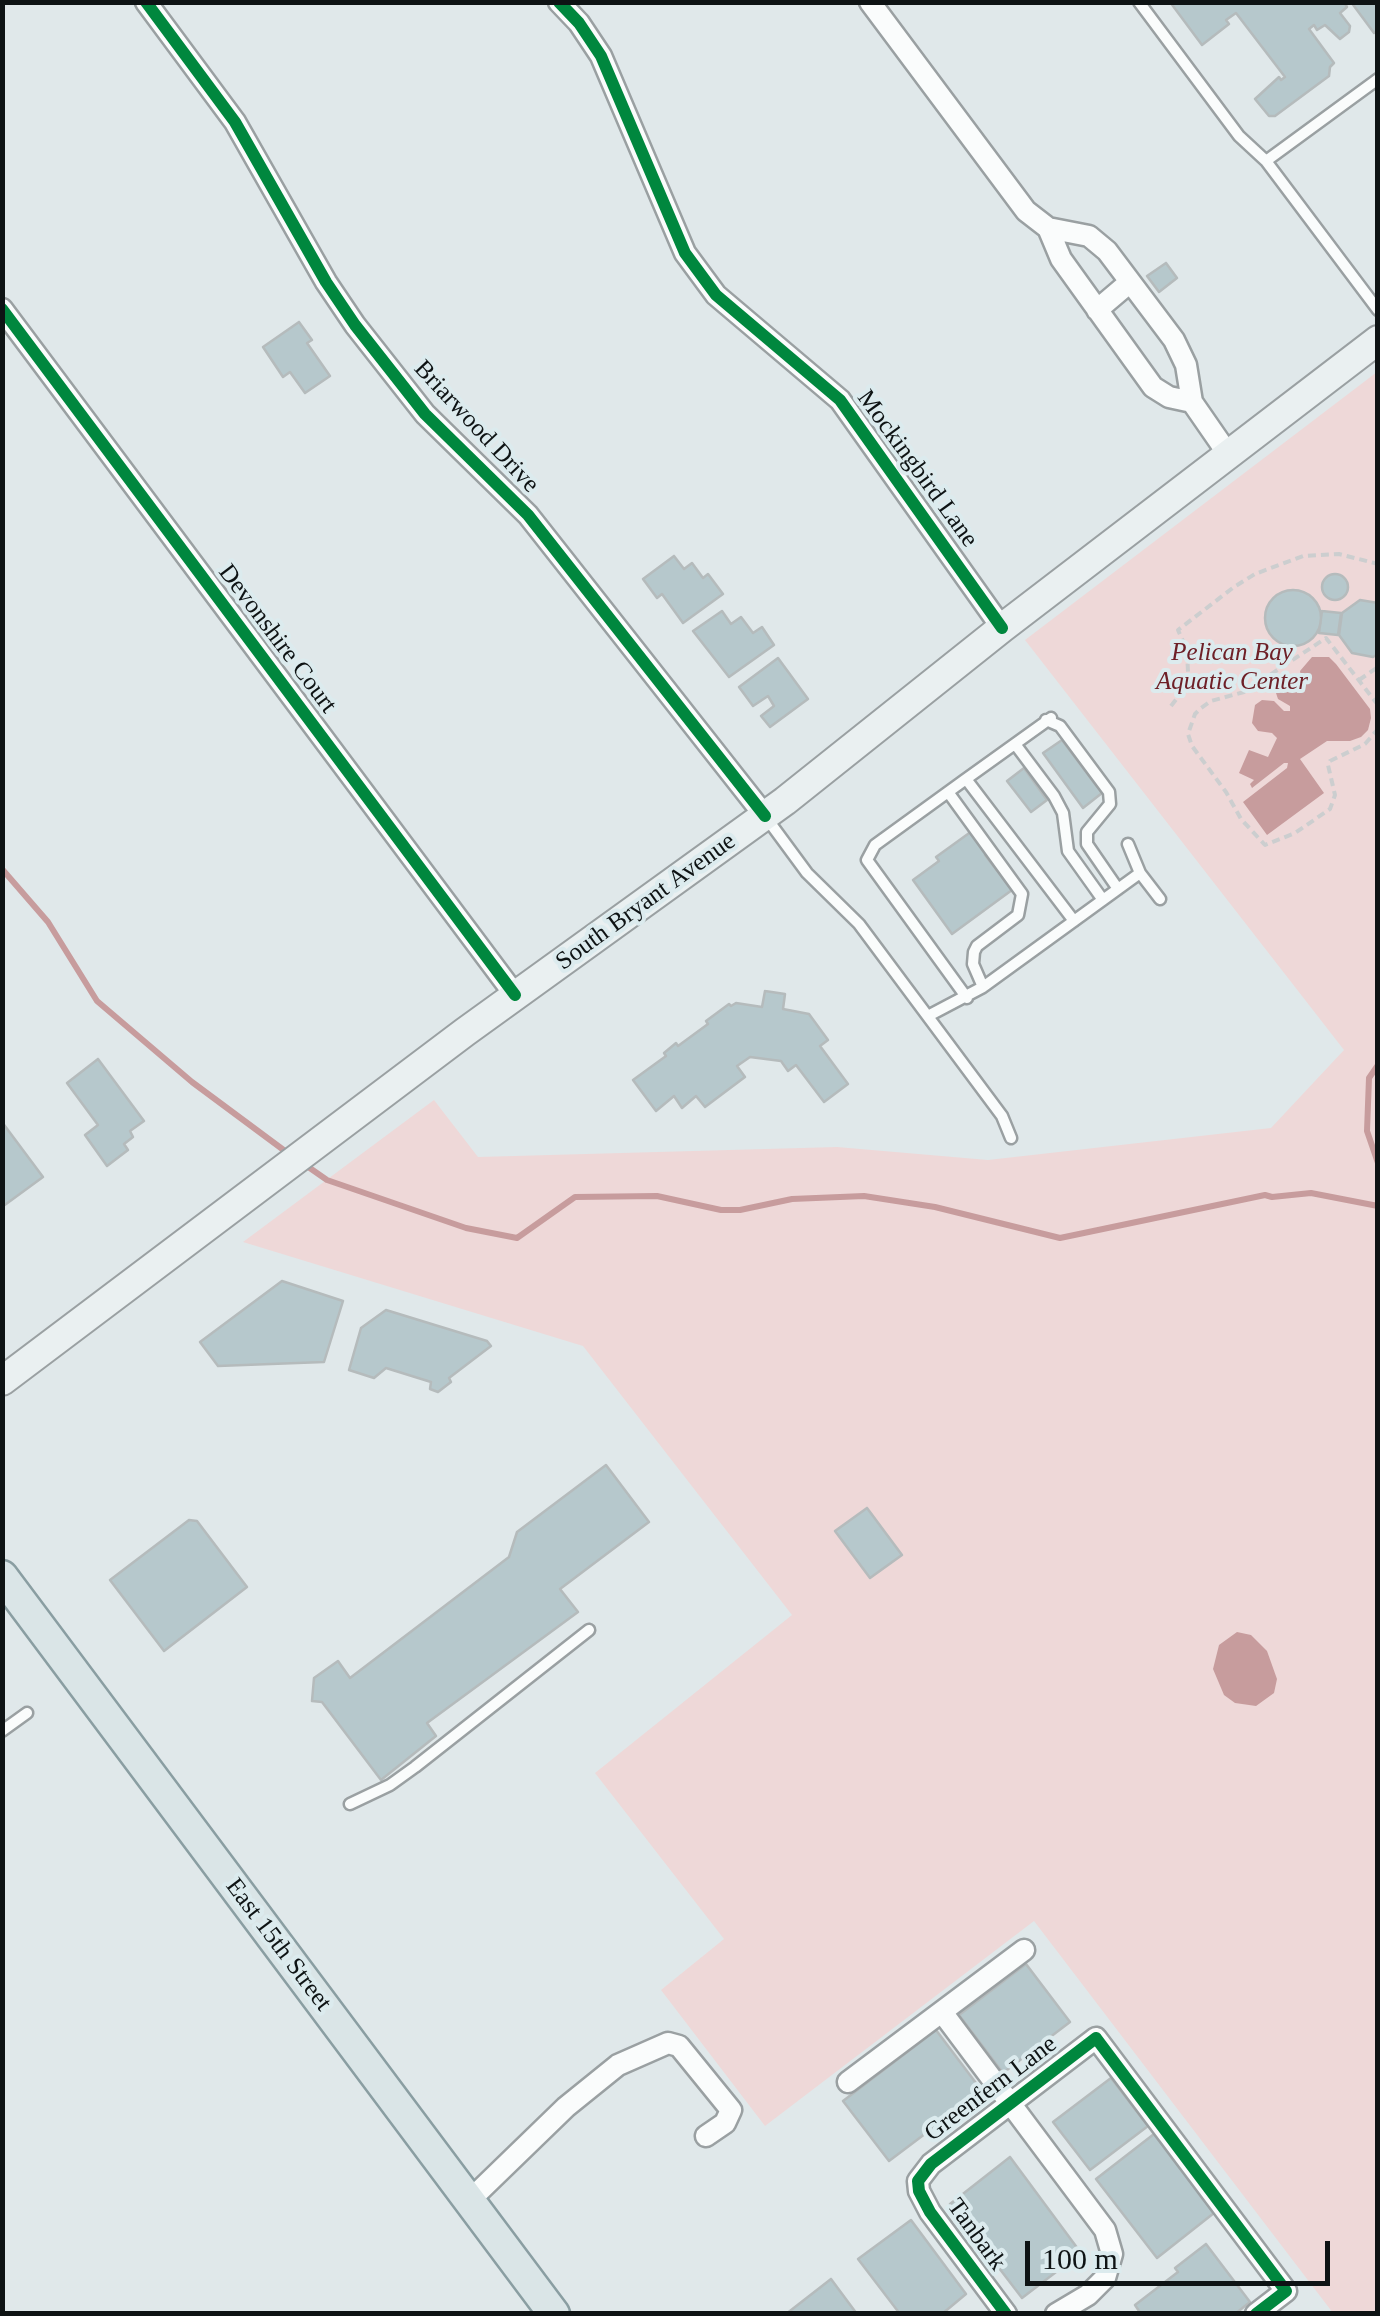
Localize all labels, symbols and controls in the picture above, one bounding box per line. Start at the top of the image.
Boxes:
street label: Briarwood Drive [407,355,545,499]
street label: Mockingbird Lane [850,385,984,553]
street label: Devonshire Court [211,559,343,719]
park label: Pelican Bay Aquatic Center [1156,638,1308,697]
street label: South Bryant Avenue [550,827,742,977]
street label: East 15th Street [218,1873,338,2017]
street label: Greenfern Lane [919,2030,1063,2148]
street label: Tanbark [940,2193,1012,2277]
scale bar [1030,2221,1335,2283]
text: 100 m [1042,2242,1118,2275]

